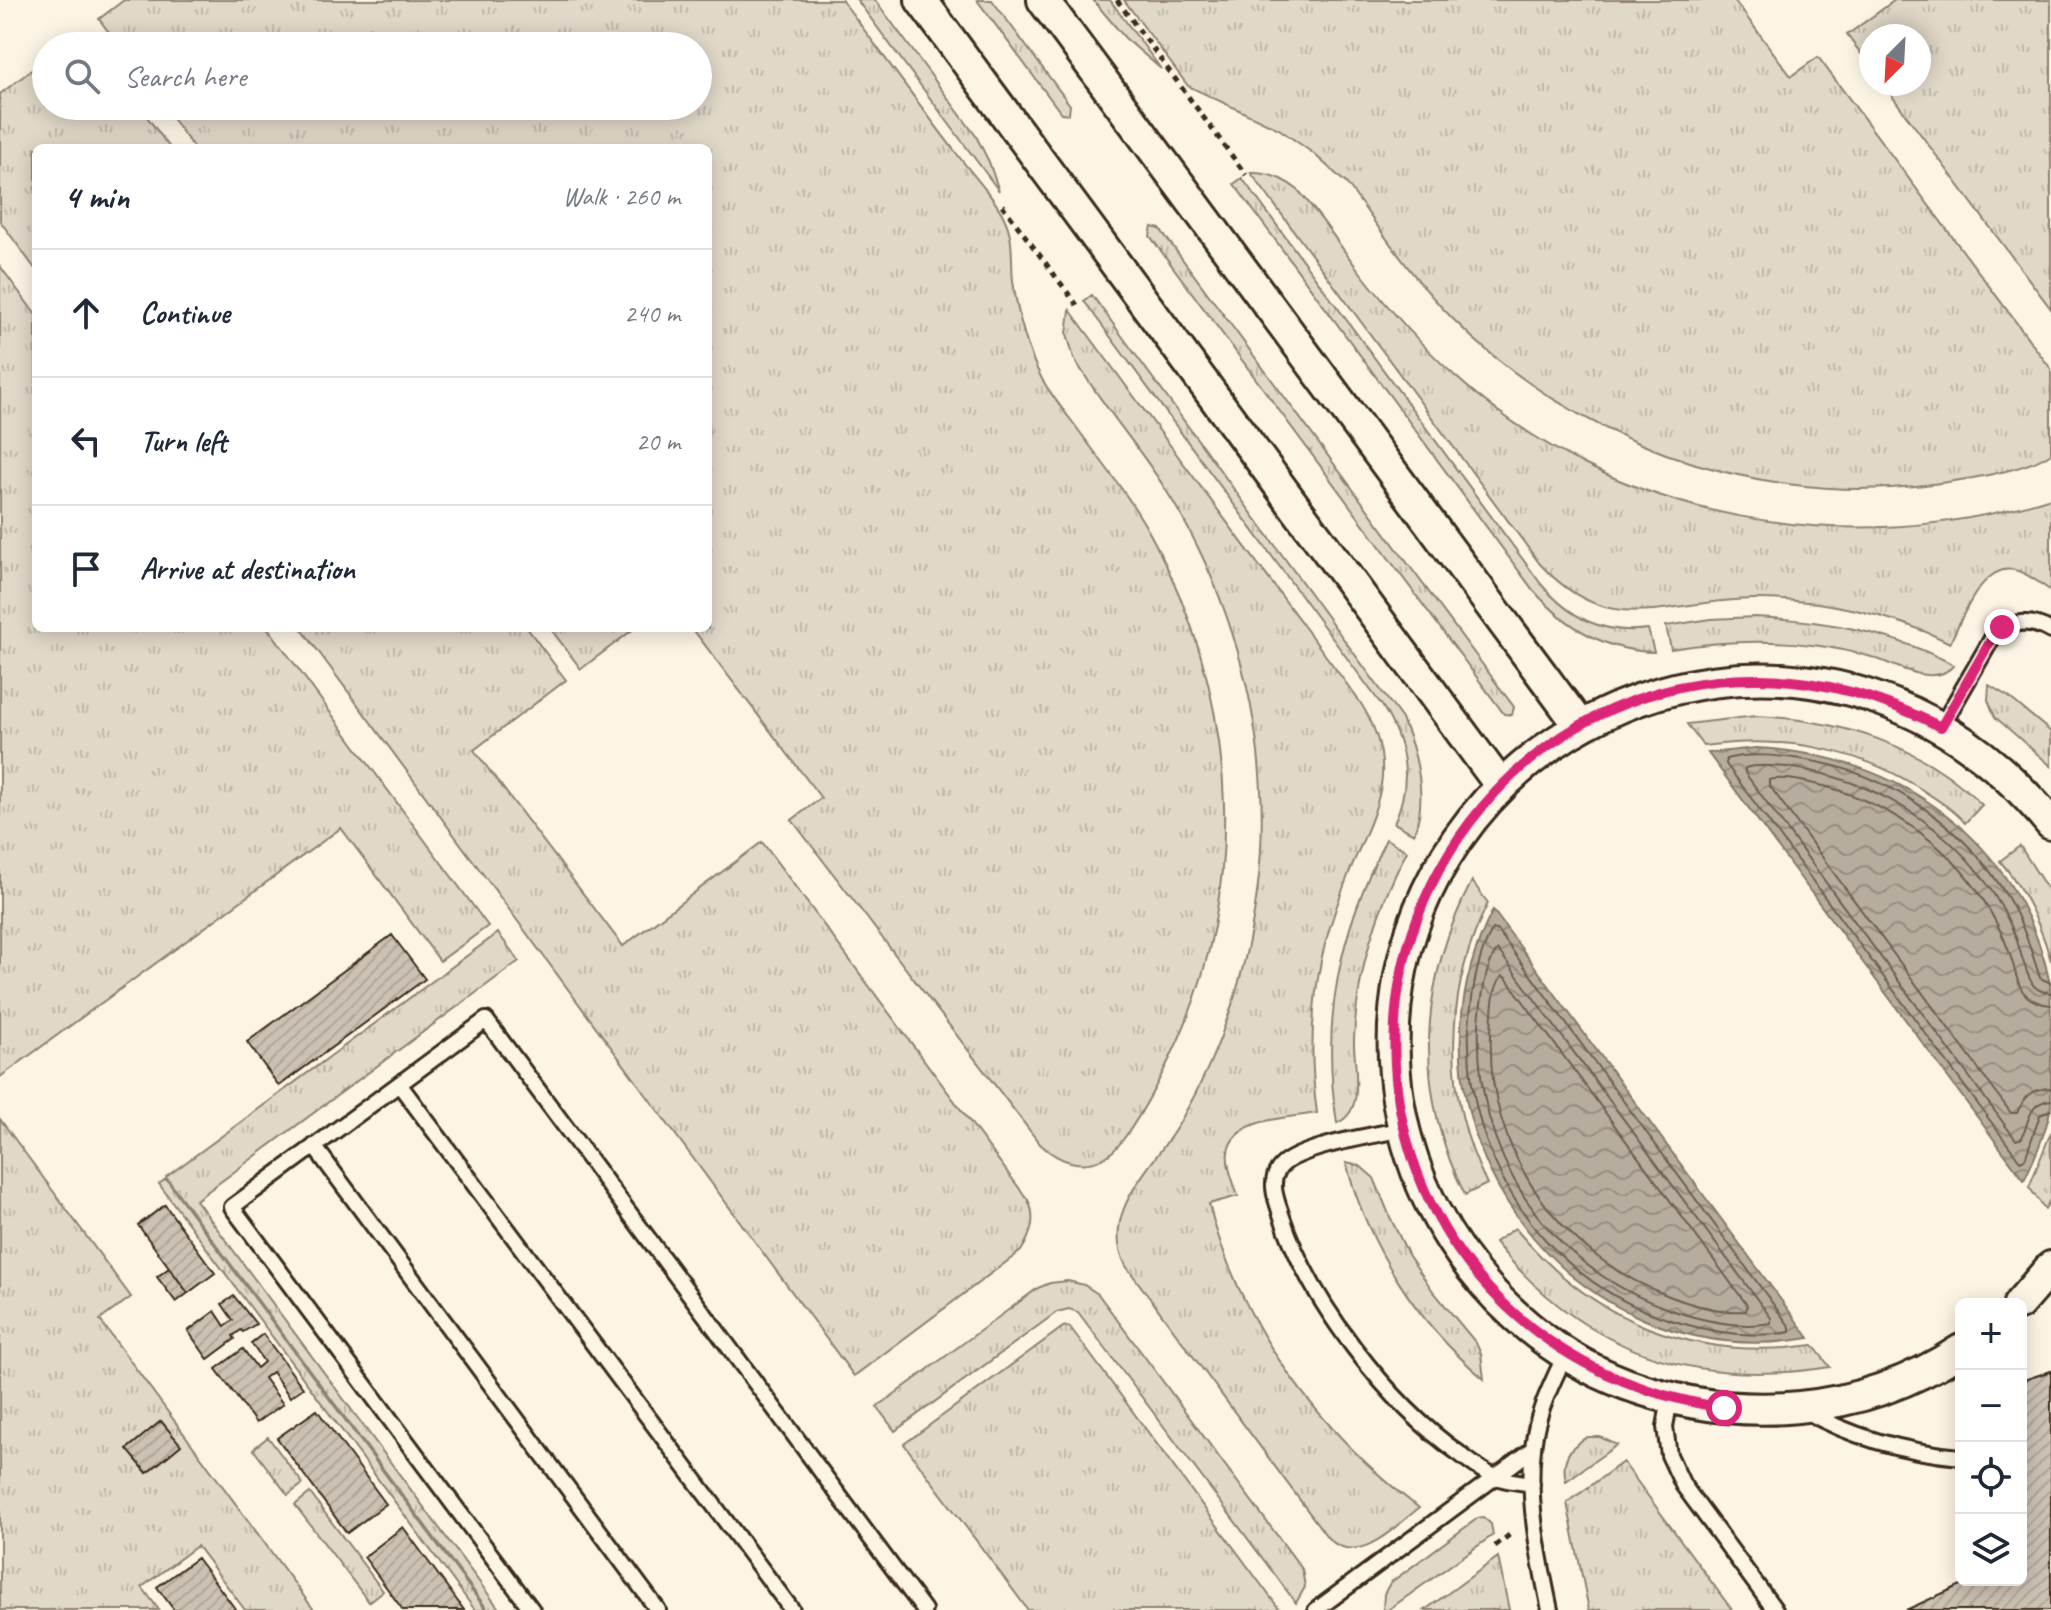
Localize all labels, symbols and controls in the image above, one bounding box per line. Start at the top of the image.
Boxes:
north arrow [1859,24,1931,96]
search box [32,32,712,120]
icon: search [60,54,104,98]
text: Search here [124,57,246,95]
text: 4 min [64,175,129,218]
text: Walk · 260 m [563,180,680,213]
icon: ahead [64,291,108,335]
text: Continue [140,294,230,332]
text: 240 m [624,297,680,330]
icon: left [64,419,108,463]
text: Turn left [140,422,227,460]
text: 20 m [636,425,680,458]
icon: arrive [64,547,108,591]
text: Arrive at destination [140,550,355,588]
route end [1984,609,2020,645]
map controls [1955,1298,2027,1586]
button: + [1955,1298,2027,1370]
button: − [1955,1370,2027,1442]
route start [1706,1390,1742,1426]
button: locate [1955,1442,2027,1514]
button: layers [1955,1514,2027,1586]

